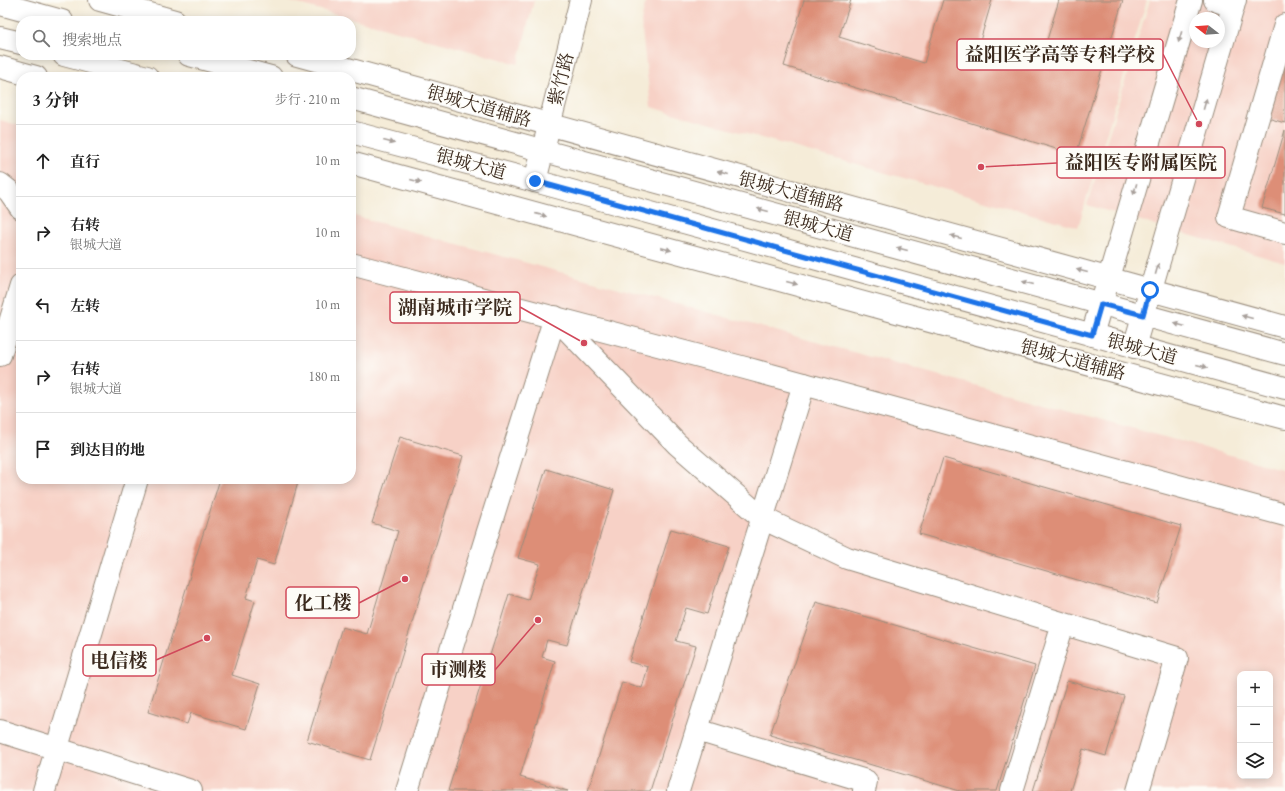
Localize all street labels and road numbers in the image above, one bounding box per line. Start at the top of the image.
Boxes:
street label: 紫竹路 [543,50,578,108]
street label: 银城大道辅路 [424,80,534,131]
street label: 银城大道 [433,143,509,184]
street label: 银城大道辅路 [736,166,846,217]
street label: 银城大道 [780,205,856,246]
street label: 银城大道 [1104,328,1180,369]
street label: 银城大道辅路 [1018,334,1128,385]

